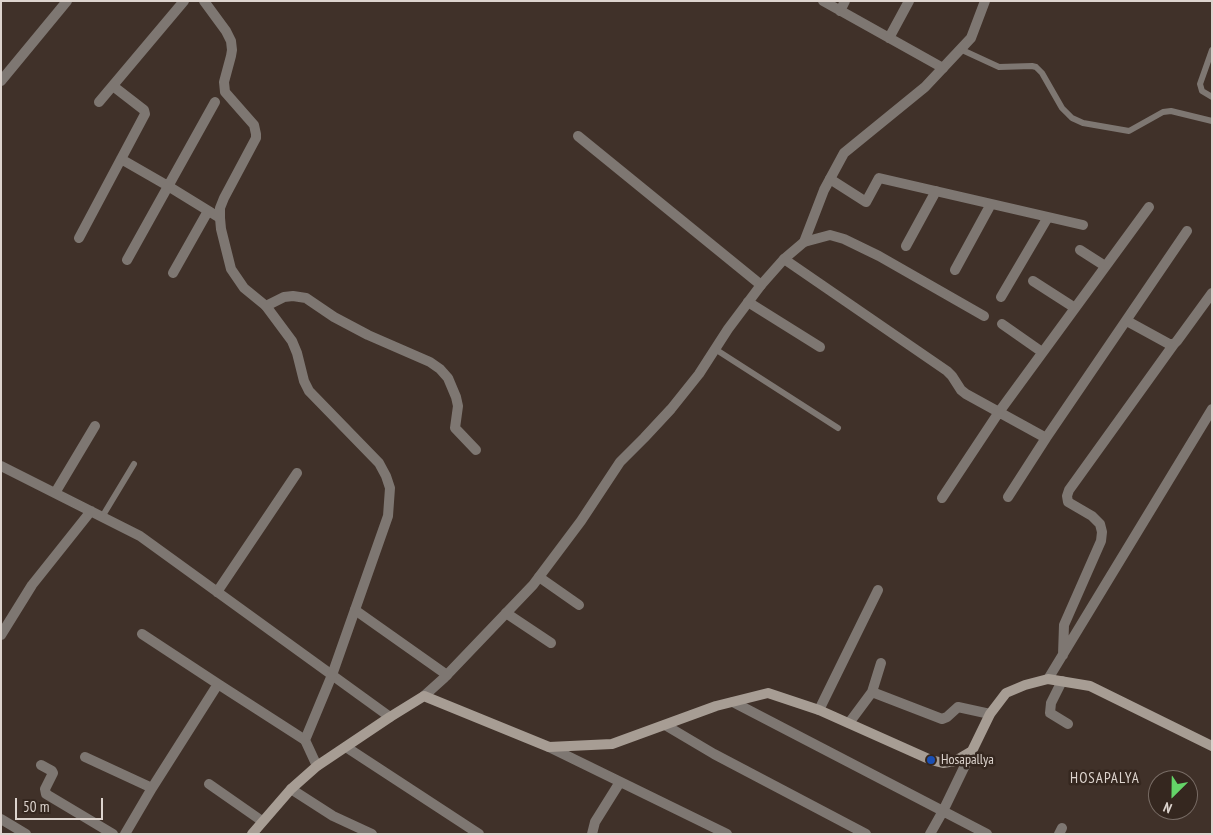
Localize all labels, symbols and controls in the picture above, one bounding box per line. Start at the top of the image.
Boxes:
place label: Hosapallya [941,752,994,768]
marker: Hosapallya [925,754,937,766]
district label: HOSAPALYA [1069,770,1141,788]
north arrow [1148,770,1198,820]
scale bar [18,788,105,820]
text: 50 m [23,797,49,816]
text: N [1161,798,1175,818]

